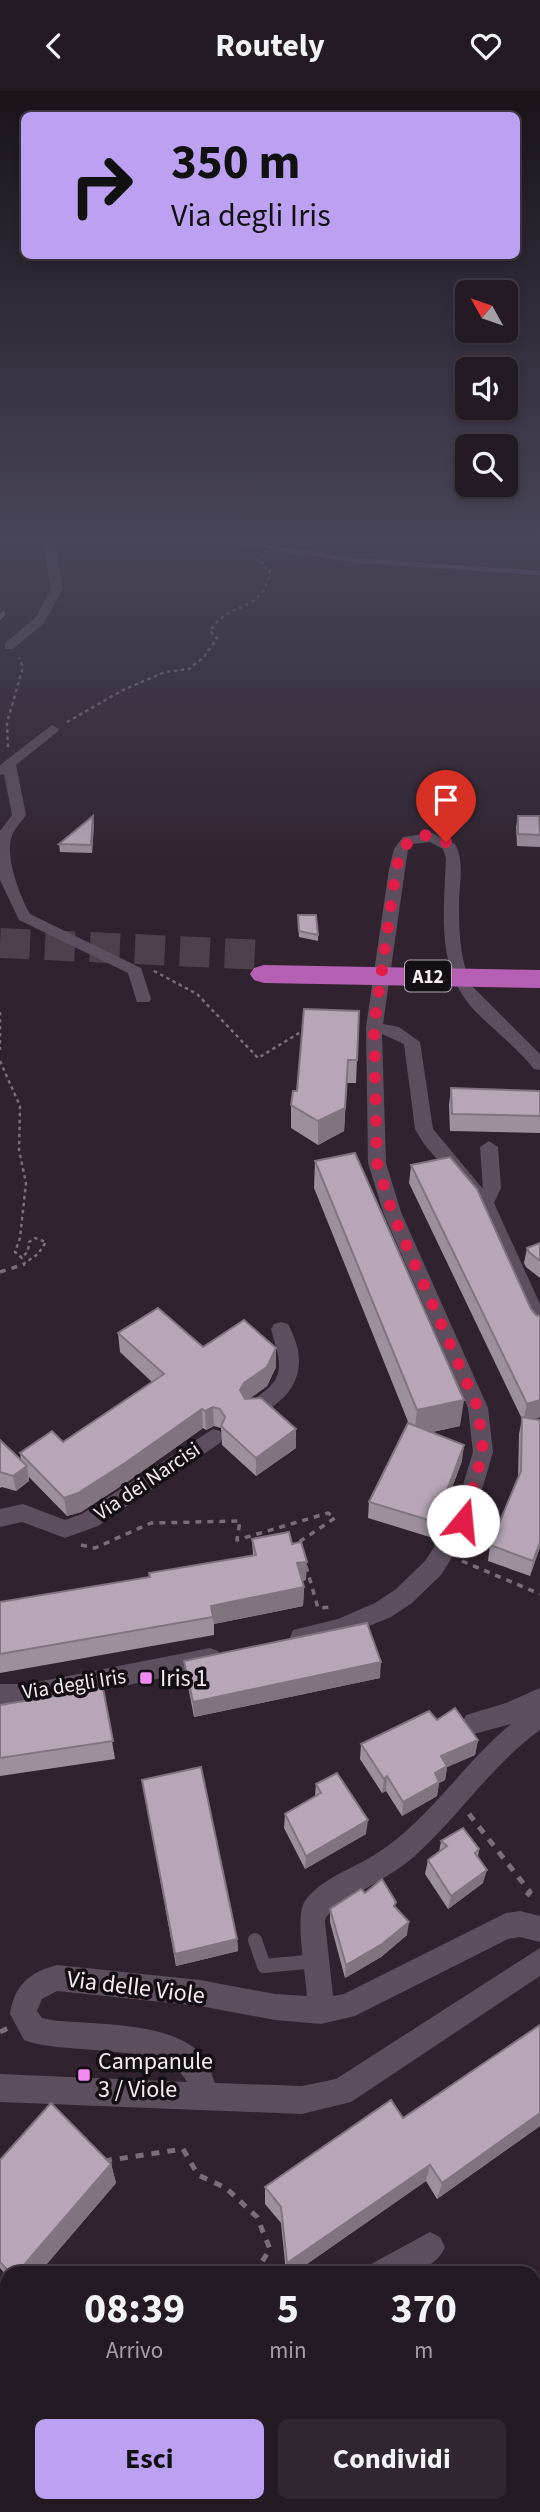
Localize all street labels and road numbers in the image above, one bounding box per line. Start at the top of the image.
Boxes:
road number: A12 [405,961,451,991]
street label: Via dei Narcisi [88,1434,206,1528]
street label: Via degli Iris [20,1661,128,1707]
street label: Via delle Viole [65,1962,207,2013]

